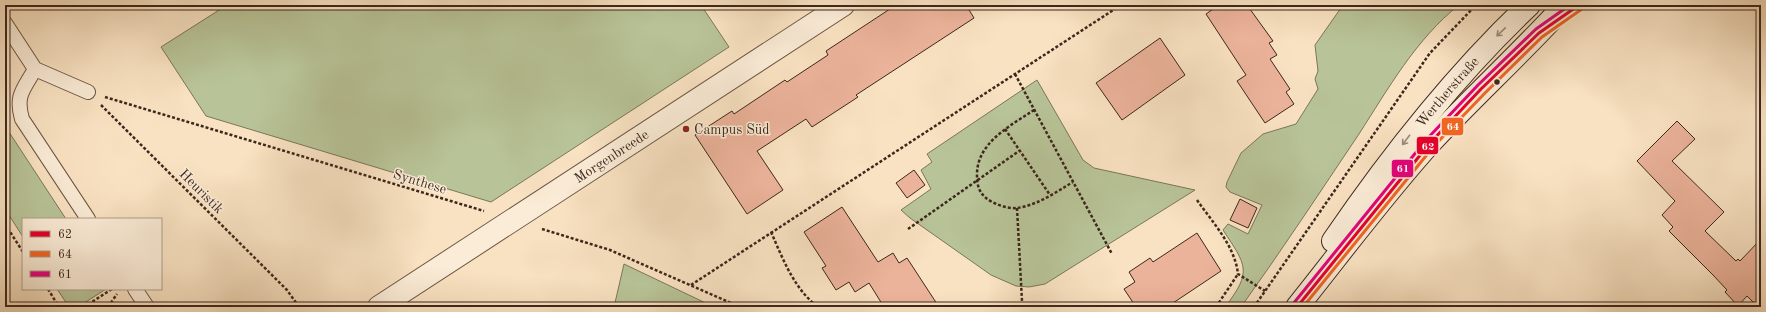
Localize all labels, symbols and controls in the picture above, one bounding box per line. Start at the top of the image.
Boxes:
one-way arrow [1496,27,1506,37]
street label: Wertherstraße [1414,55,1482,130]
unlabelled marker [1492,77,1502,87]
line badge: 64 [1441,117,1464,136]
text: 64 [1447,122,1459,133]
place label: Campus Süd [694,123,770,137]
marker: Campus Süd [681,124,691,134]
street label: Morgenbreede [572,128,651,186]
one-way arrow [1402,135,1410,146]
line badge: 62 [1416,136,1439,155]
text: 62 [1422,142,1434,153]
line badge: 61 [1391,159,1414,178]
text: 61 [1397,164,1409,175]
street label: Heuristik [176,167,226,217]
street label: Synthese [391,167,448,197]
legend [22,218,162,290]
text: 62 [58,229,72,241]
text: 64 [58,249,72,261]
text: 61 [58,269,72,281]

